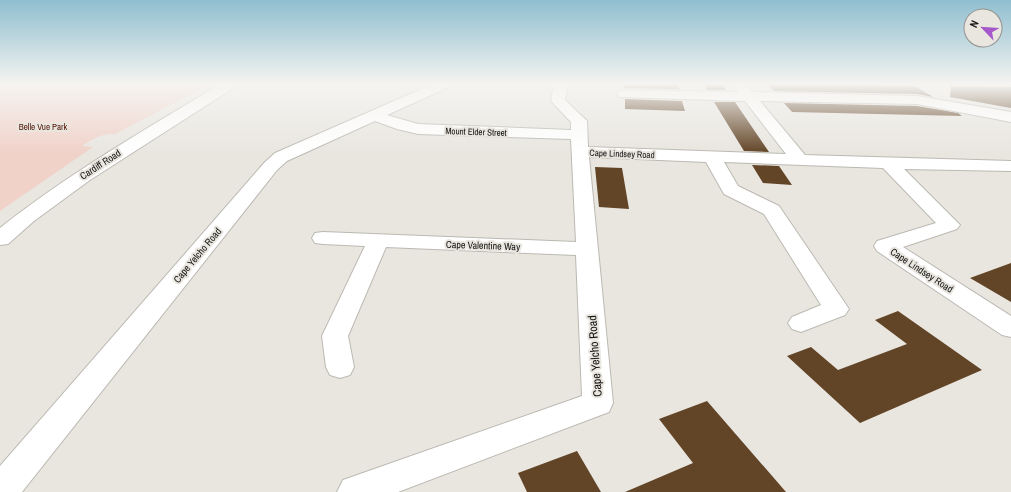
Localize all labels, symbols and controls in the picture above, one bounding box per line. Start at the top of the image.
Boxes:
north arrow [963,8,1003,48]
text: N [966,18,982,30]
park label: Belle Vue Park [19,121,68,133]
street label: Mount Elder Street [445,125,507,139]
street label: Cardiff Road [77,146,123,182]
street label: Cape Lindsey Road [589,147,655,161]
street label: Cape Yelcho Road [171,225,224,286]
street label: Cape Valentine Way [446,238,521,253]
street label: Cape Lindsey Road [888,245,956,296]
street label: Cape Yelcho Road [584,315,606,397]

